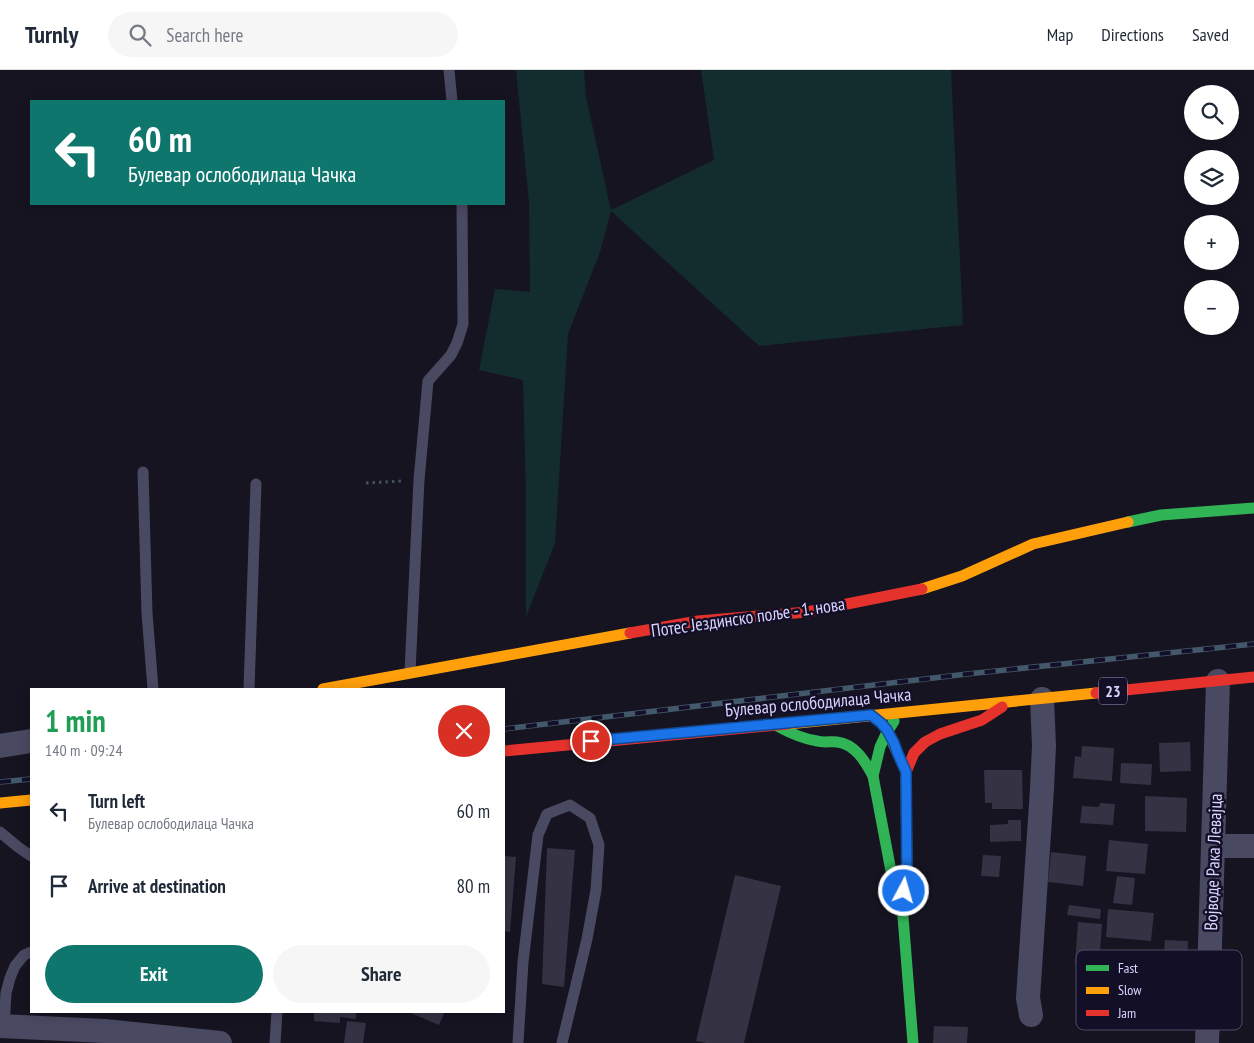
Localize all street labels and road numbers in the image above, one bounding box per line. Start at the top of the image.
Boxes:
street label: Потес Јездинско поље - 1. нова [650,592,846,642]
road number: 23 [1099,678,1127,704]
street label: Булевар ослободилаца Чачка [724,682,912,722]
street label: Војводе Рака Левајца [1199,793,1227,931]

